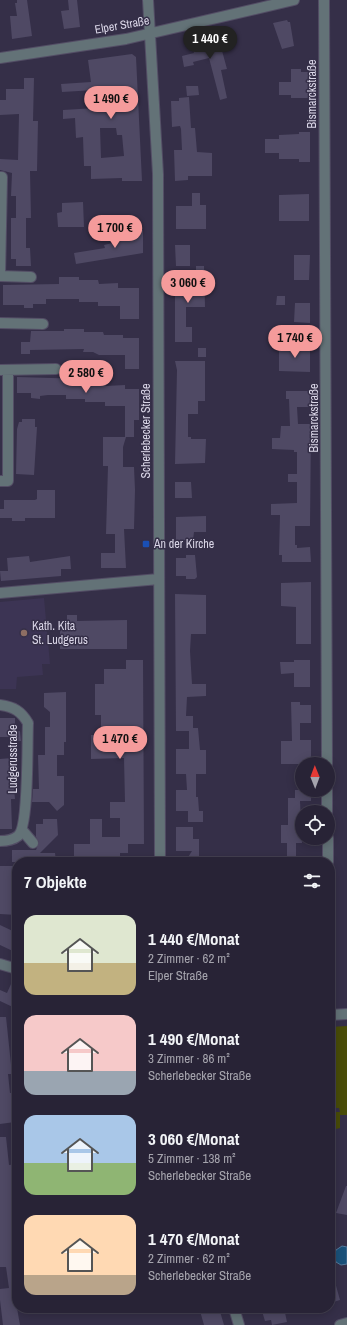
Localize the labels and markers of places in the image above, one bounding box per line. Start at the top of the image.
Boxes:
pin: 1 440 € [173,26,247,60]
pin: 1 490 € [74,86,148,120]
pin: 1 700 € [78,215,152,249]
pin: 3 060 € [151,270,225,304]
pin: 1 740 € [258,325,332,359]
pin: 2 580 € [49,360,123,394]
place label: An der Kirche [153,536,214,552]
marker: An der Kirche [141,539,151,549]
place label: Kath. Kita St. Ludgerus [32,618,88,648]
marker: Kath. Kita St. Ludgerus [19,628,29,638]
pin: 1 470 € [83,726,157,760]

